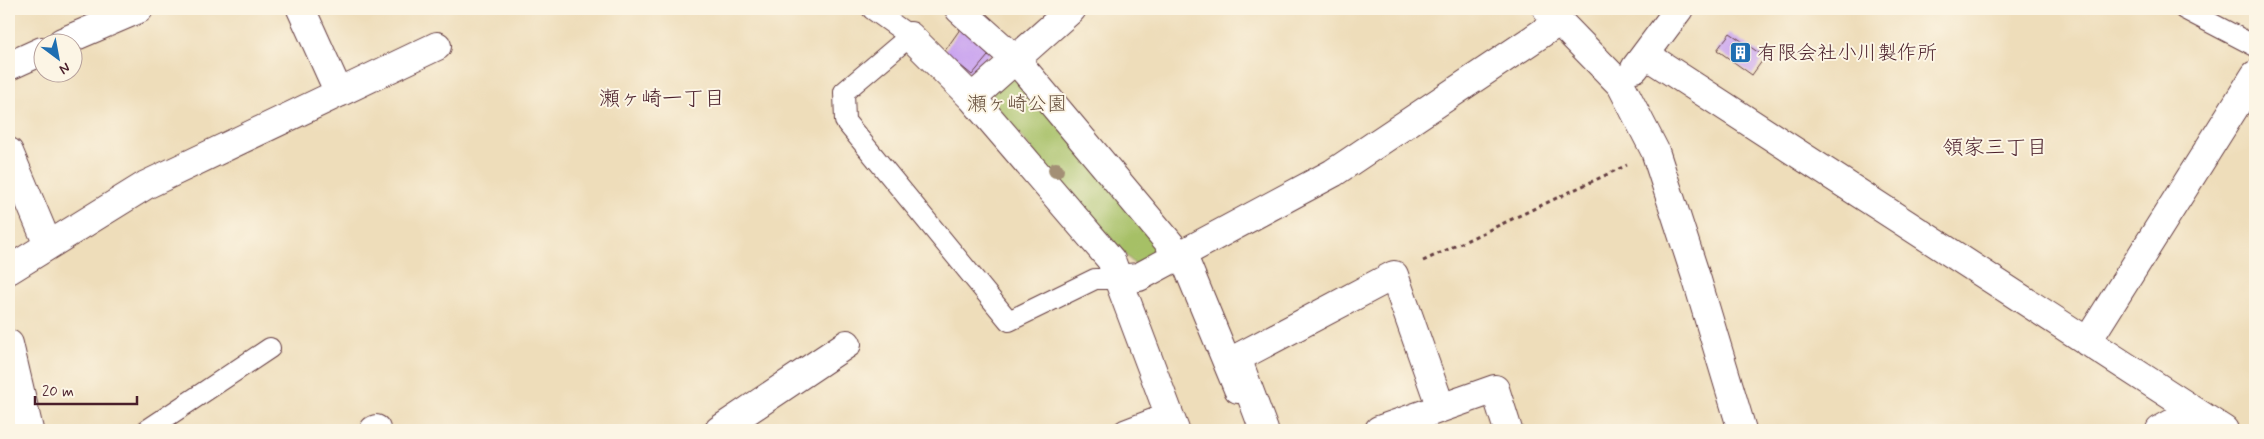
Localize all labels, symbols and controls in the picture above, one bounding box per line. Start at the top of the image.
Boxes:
north arrow [32,32,82,82]
place label: 有限会社小川製作所 [1757,40,1937,67]
building icon: 有限会社小川製作所 [1729,41,1753,65]
text: N [56,58,73,78]
district label: 瀬ヶ崎一丁目 [599,85,725,113]
park label: 瀬ヶ崎公園 [967,91,1067,118]
district label: 領家三丁目 [1943,134,2048,162]
scale bar [35,374,138,406]
text: 20 m [42,382,74,402]

